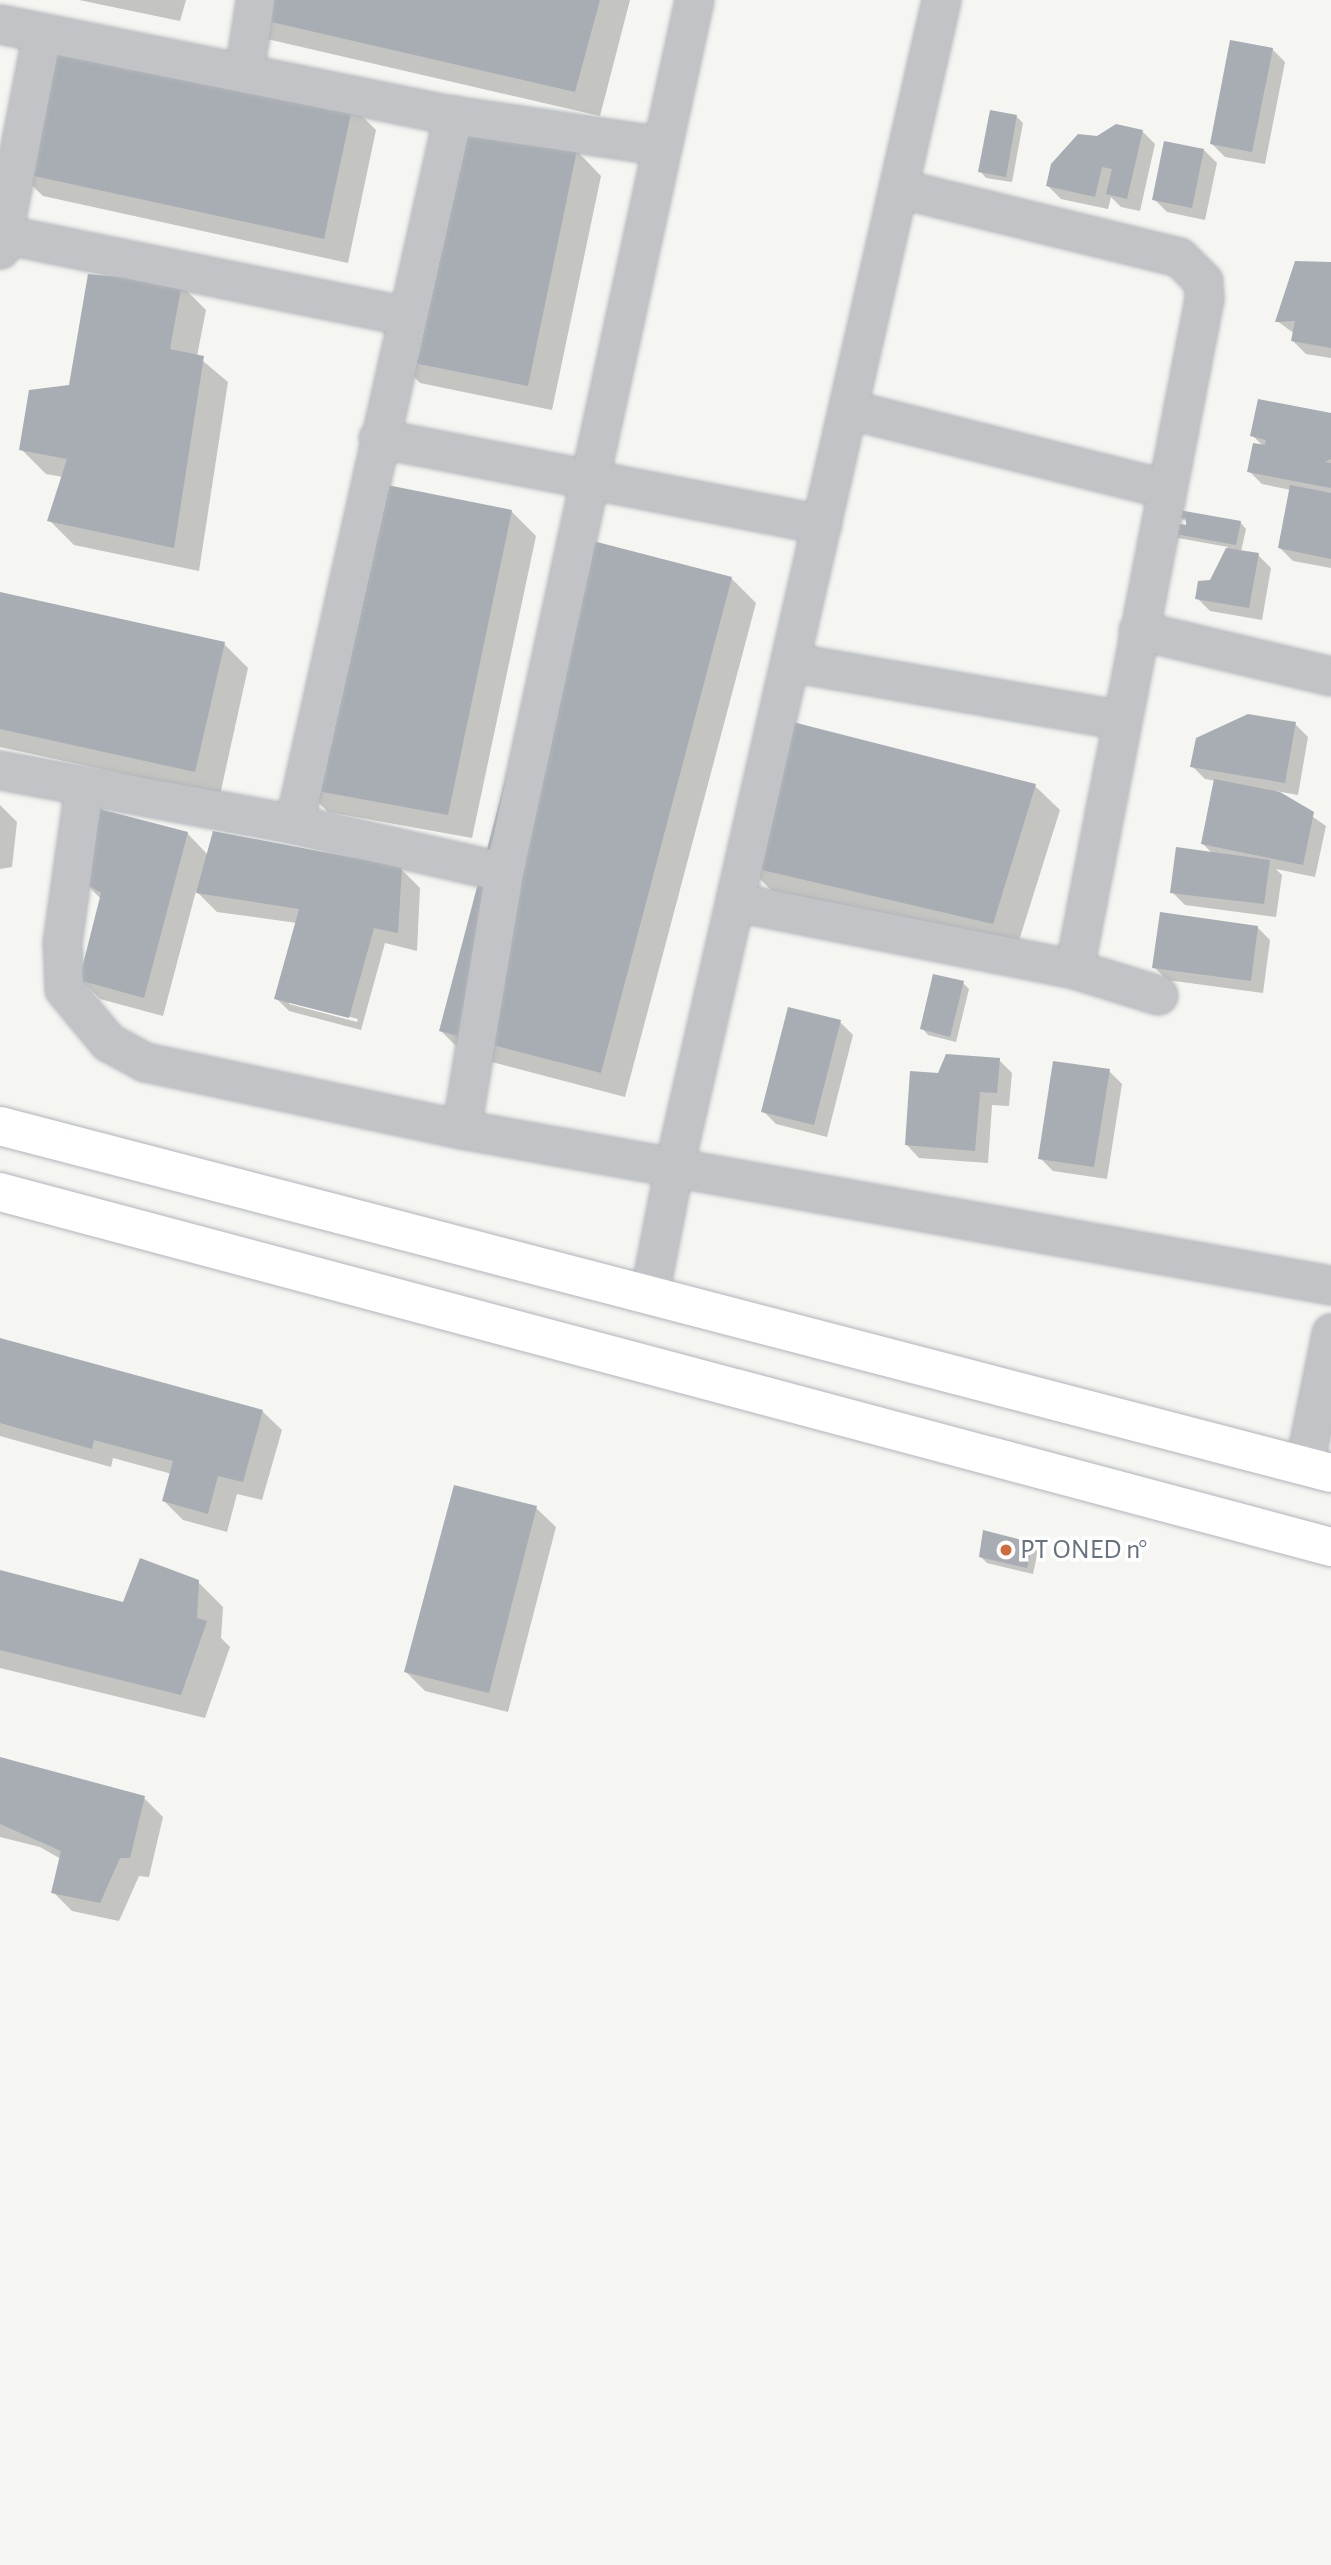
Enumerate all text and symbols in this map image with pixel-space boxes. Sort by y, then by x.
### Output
place label: PT ONED n° [1020,1533,1147,1567]
marker: PT ONED n° [998,1542,1014,1558]

